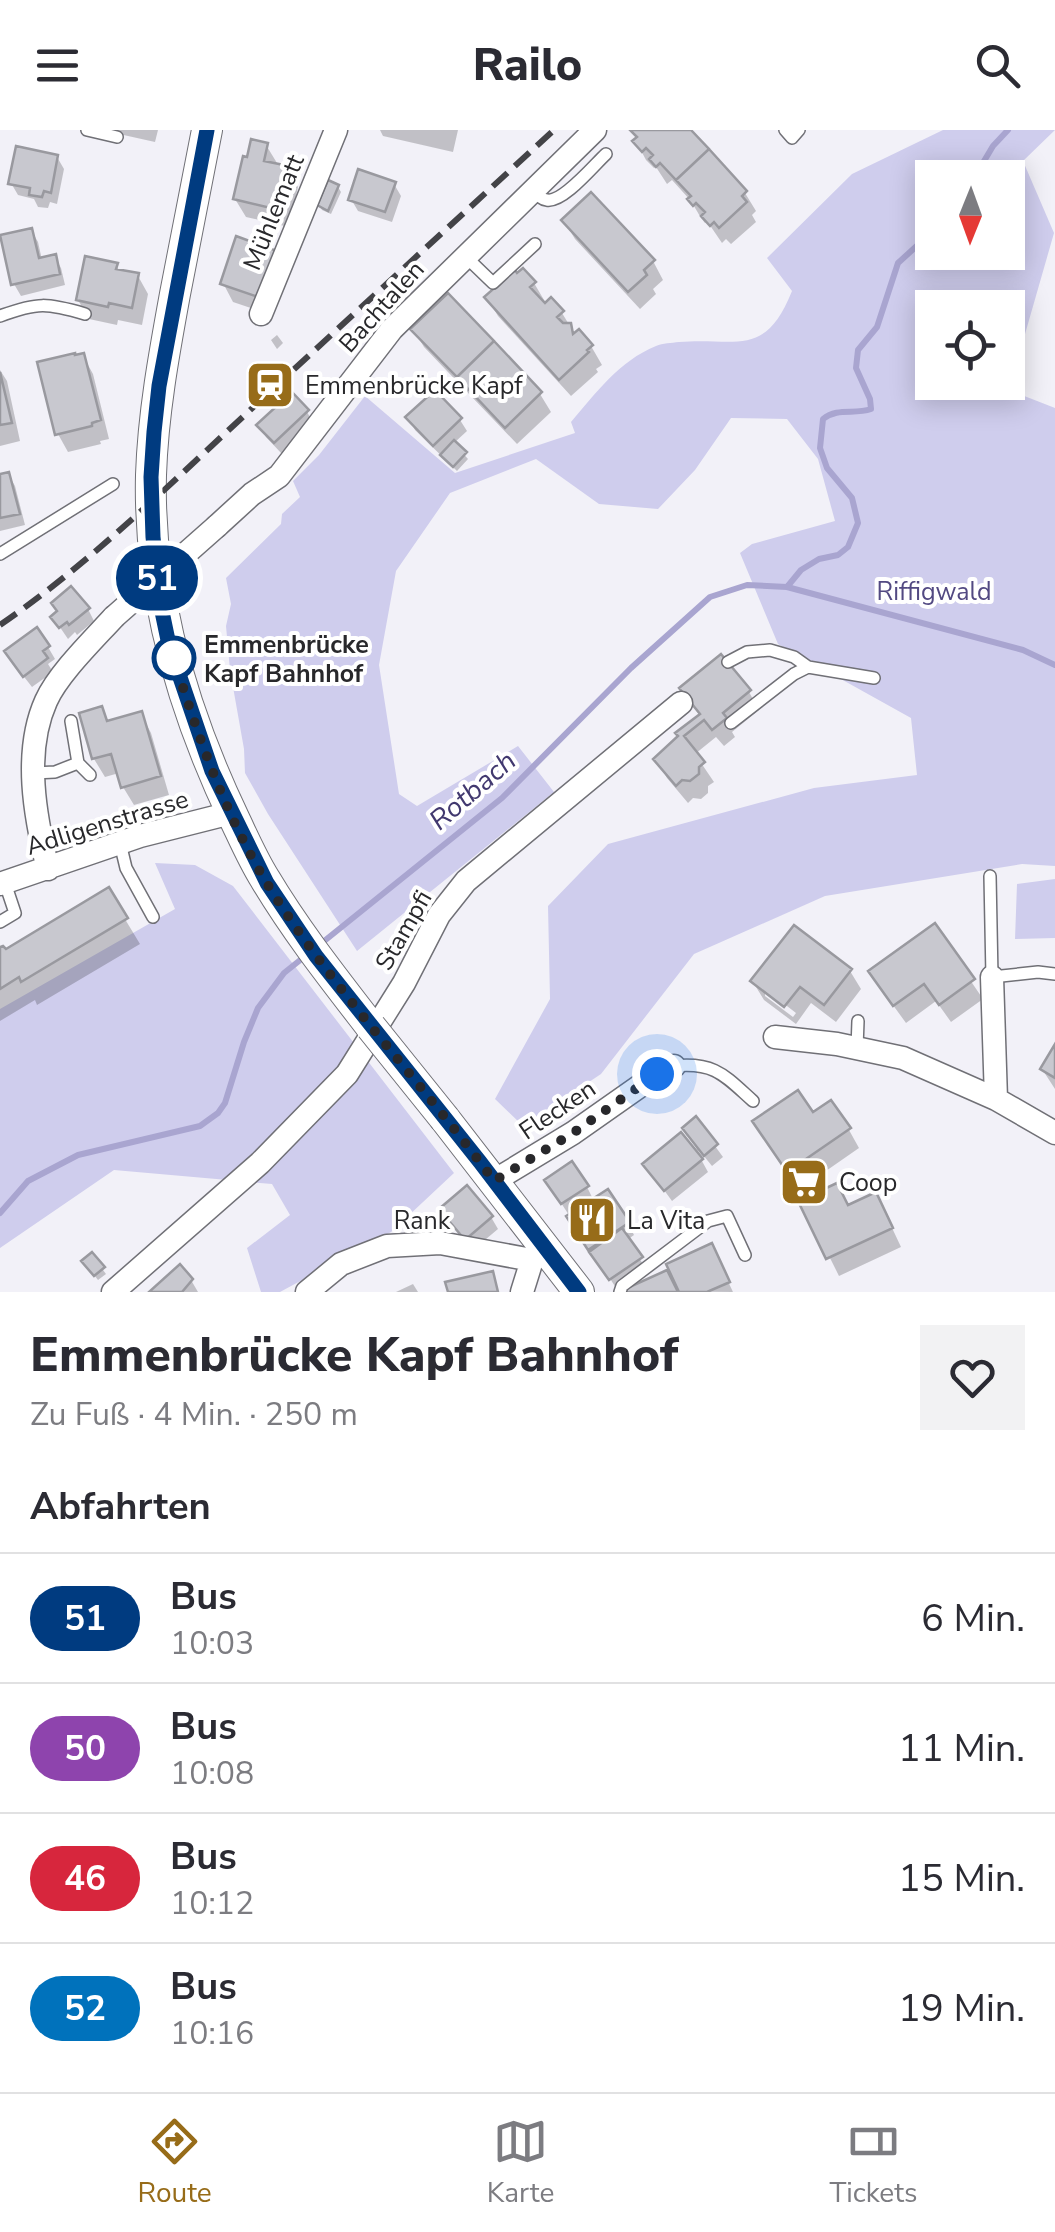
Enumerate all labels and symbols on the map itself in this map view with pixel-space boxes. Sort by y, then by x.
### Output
street label: Mühlematt [235,149,313,275]
north arrow [915,160,1025,270]
street label: Bachtalen [331,253,432,360]
station icon: Emmenbrücke Kapf [244,359,296,411]
place label: Emmenbrücke Kapf [305,369,523,403]
line badge: 51 [112,546,202,610]
park label: Riffigwald [877,575,991,609]
place label: Emmenbrücke Kapf Bahnhof [204,628,369,691]
marker: Emmenbrücke Kapf Bahnhof [153,637,195,679]
water label: Rotbach [421,742,524,839]
street label: Adligenstrasse [22,782,193,864]
street label: Stampfi [367,884,440,977]
your location [632,1049,682,1099]
street label: Flecken [513,1072,603,1148]
supermarket icon: Coop [778,1156,830,1208]
place label: Coop [839,1166,897,1200]
restaurant icon: La Vita [566,1194,618,1246]
street label: Rank [394,1204,451,1238]
place label: La Vita [627,1204,705,1238]

